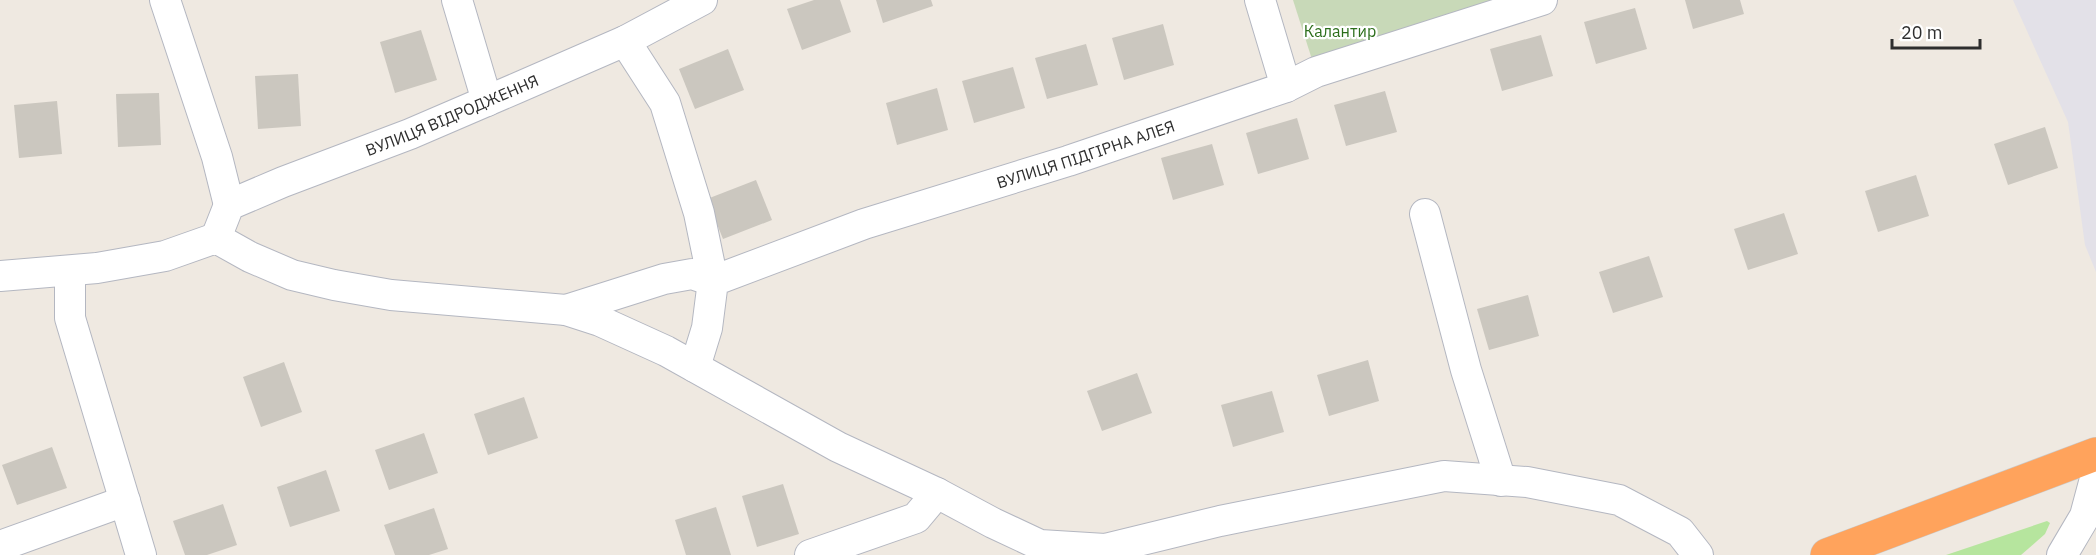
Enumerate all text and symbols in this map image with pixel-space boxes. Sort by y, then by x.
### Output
scale bar [1892,12,1980,50]
park label: Калантир [1304,21,1376,41]
text: 20 m [1901,21,1943,44]
street label: ВУЛИЦЯ ВІДРОДЖЕННЯ [363,70,542,160]
street label: ВУЛИЦЯ ПІДГІРНА АЛЕЯ [994,116,1177,192]

